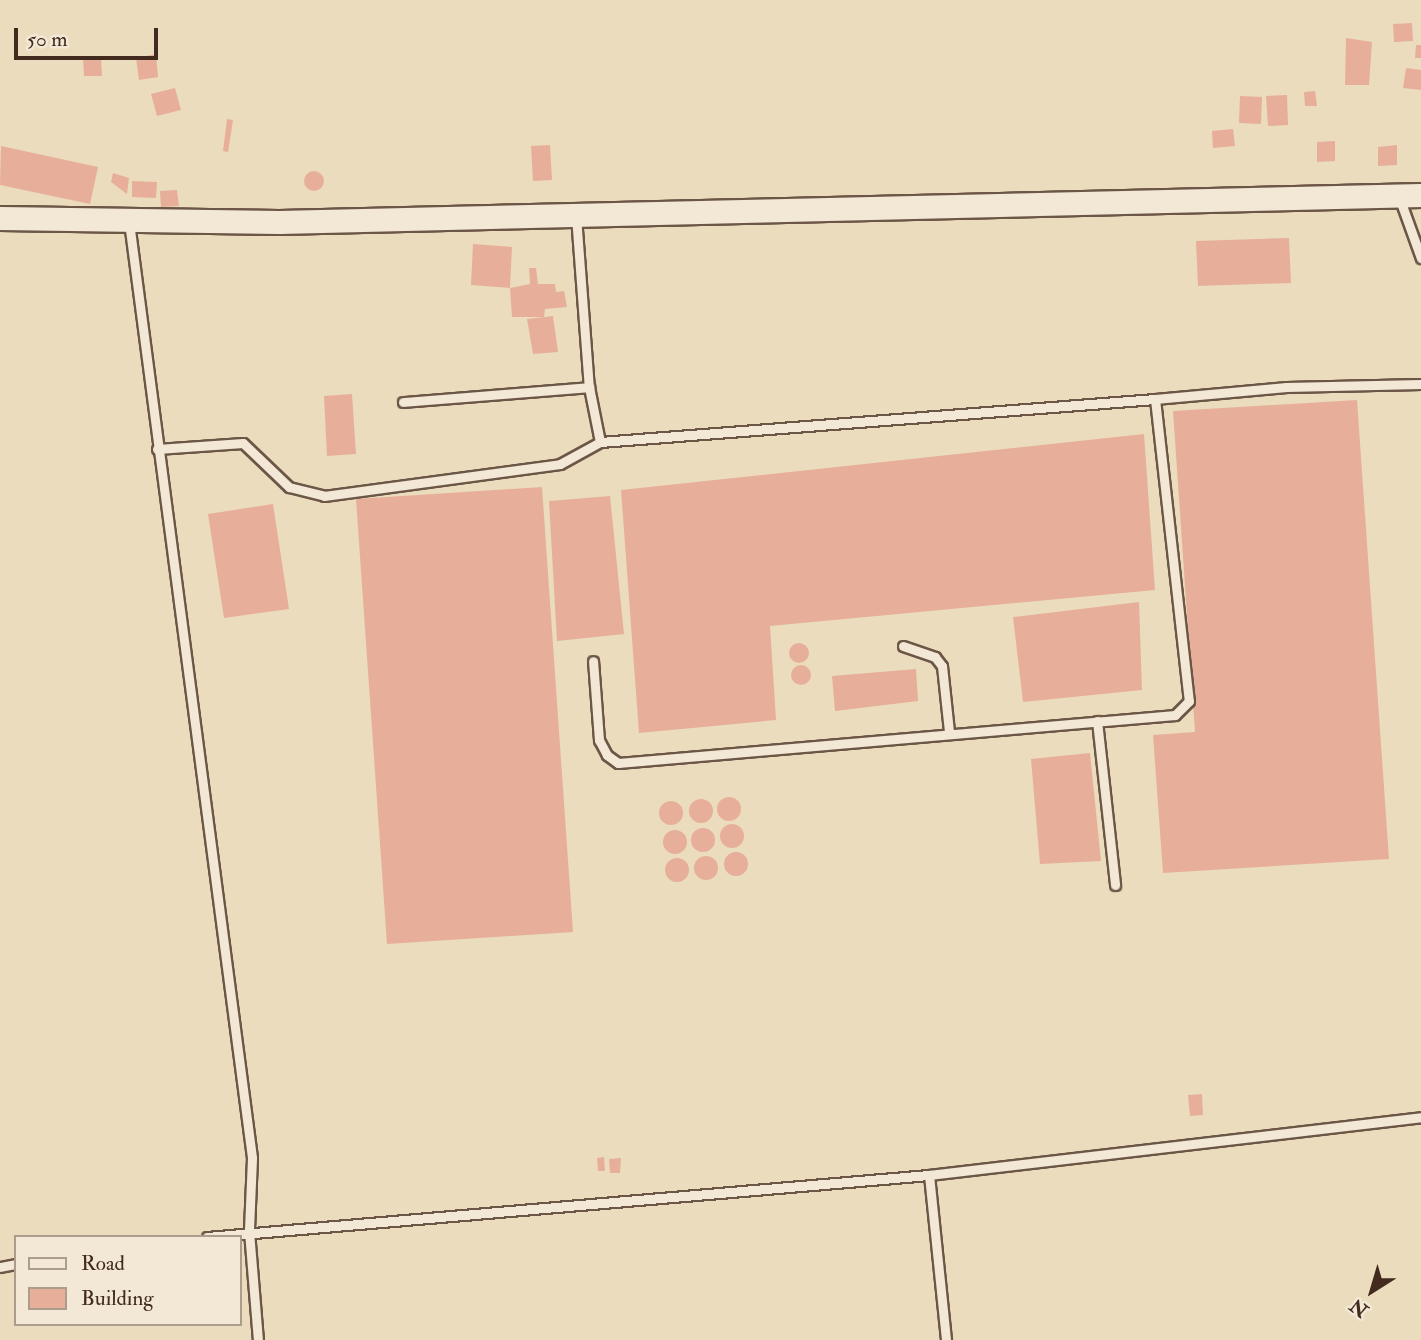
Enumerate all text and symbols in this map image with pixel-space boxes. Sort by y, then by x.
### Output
scale bar [18,14,161,58]
text: 50 m [27,26,68,53]
legend [14,1235,242,1326]
text: Road [81,1250,125,1277]
north arrow [1337,1256,1407,1326]
text: Building [81,1285,154,1312]
text: N [1345,1293,1373,1322]

